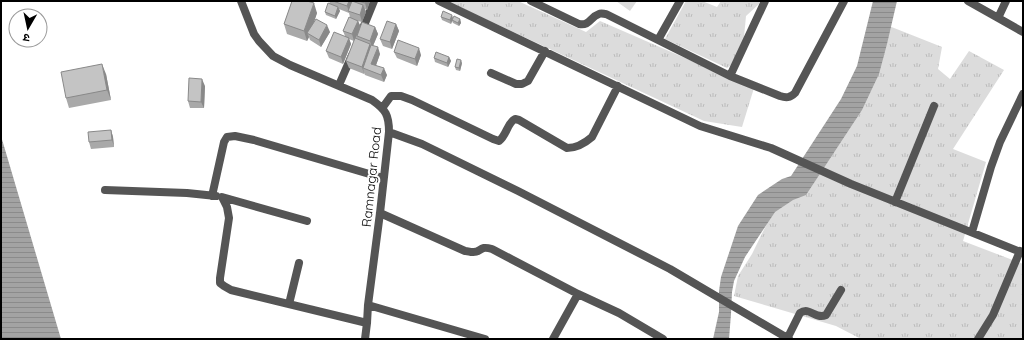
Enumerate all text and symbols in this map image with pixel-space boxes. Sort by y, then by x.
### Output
north arrow [8,8,48,48]
text: उ [22,30,31,45]
street label: Ramnagar Road [358,126,384,228]

